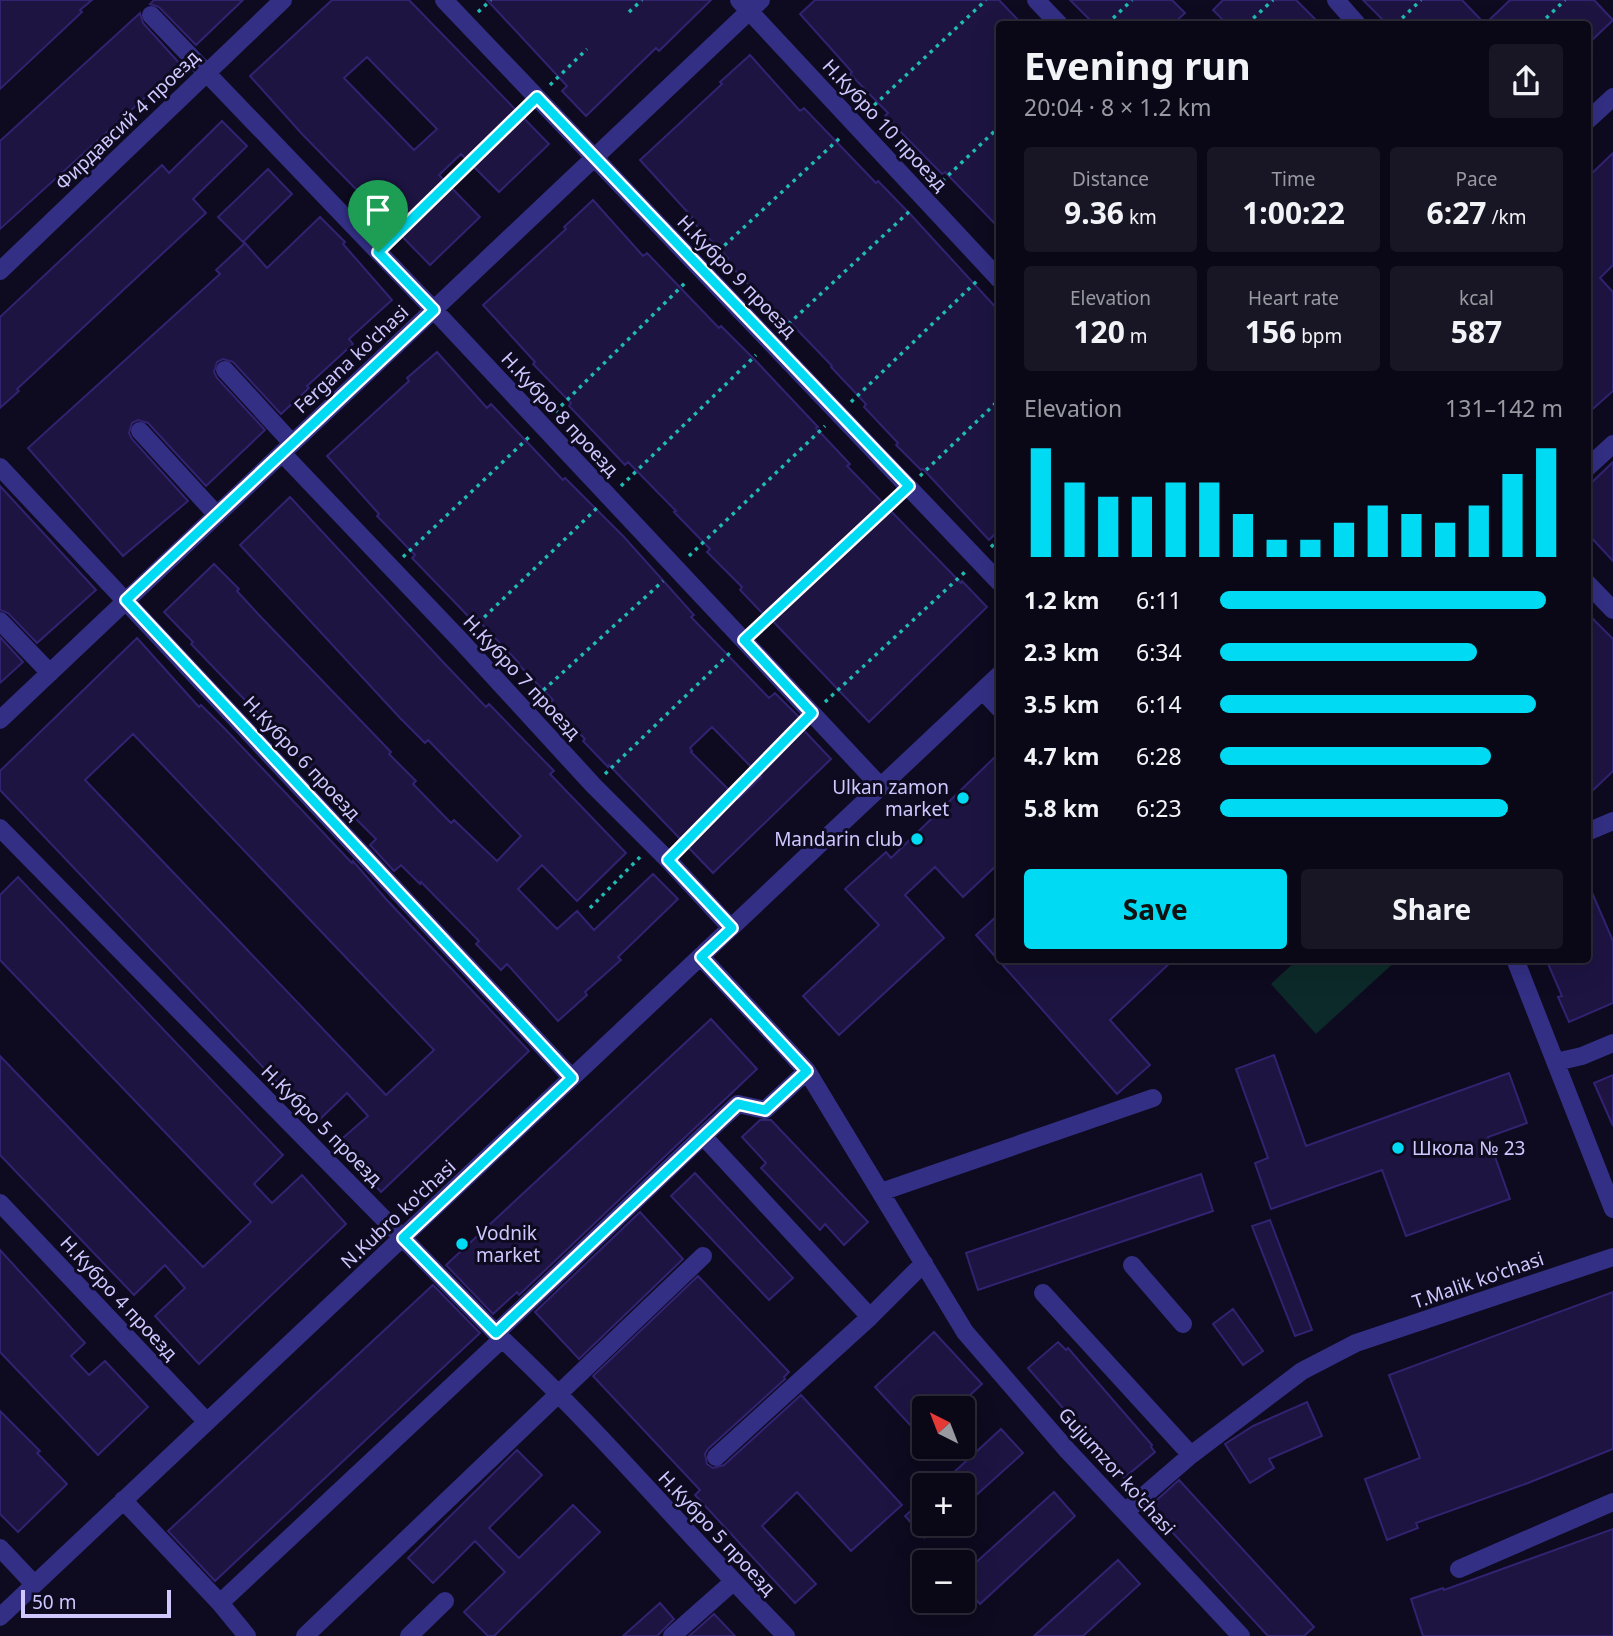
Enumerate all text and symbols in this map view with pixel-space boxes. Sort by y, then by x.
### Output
text: Evening run [1024,39,1251,91]
street label: Фирдавсий 4 проезд [49,44,205,196]
button: share [1489,44,1563,118]
street label: Н.Кубро 10 проезд [817,53,953,197]
text: 20:04 · 8 × 1.2 km [1024,91,1211,123]
text: Distance [1072,166,1149,192]
text: Time [1272,166,1315,192]
text: Pace [1456,166,1498,192]
pin [348,180,408,252]
icon: arrive [359,191,397,229]
text: 9.36 [1064,192,1124,233]
text: 1:00:22 [1242,192,1345,233]
text: 6:27 [1427,192,1487,233]
text: km [1124,204,1157,230]
text: /km [1487,204,1526,230]
street label: Н.Кубро 9 проезд [672,209,803,343]
text: Elevation [1070,285,1151,311]
text: Heart rate [1248,285,1339,311]
text: kcal [1459,285,1494,311]
street label: Fergana ko'chasi [288,299,414,419]
text: 120 [1073,311,1125,352]
text: 156 [1245,311,1296,352]
text: 587 [1451,311,1502,352]
text: m [1125,323,1148,349]
text: bpm [1296,323,1342,349]
street label: Н.Кубро 8 проезд [496,346,625,482]
text: Elevation [1024,392,1122,424]
text: 131–142 m [1445,392,1563,424]
text: 1.2 km [1024,584,1099,616]
text: 6:11 [1136,584,1182,616]
street label: Н.Кубро 7 проезд [458,609,587,745]
text: 2.3 km [1024,636,1099,668]
text: 6:34 [1136,636,1182,668]
text: 3.5 km [1024,688,1099,720]
text: 6:14 [1136,688,1182,720]
street label: Н.Кубро 6 проезд [238,690,367,826]
text: 4.7 km [1024,740,1099,772]
text: 6:28 [1136,740,1182,772]
place label: Ulkan zamon market [832,774,949,822]
marker: Ulkan zamon market [955,790,971,806]
text: 5.8 km [1024,792,1099,824]
text: 6:23 [1136,792,1182,824]
place label: Mandarin club [774,826,903,852]
marker: Mandarin club [909,831,925,847]
button: Save [1024,869,1287,949]
button: Share [1301,869,1563,949]
street label: Н.Кубро 5 проезд [256,1059,388,1191]
place label: Школа № 23 [1412,1135,1525,1161]
marker: Школа № 23 [1390,1140,1406,1156]
street label: N.Kubro ko'chasi [335,1154,461,1274]
place label: Vodnik market [476,1220,540,1268]
street label: Н.Кубро 4 проезд [55,1230,184,1366]
marker: Vodnik market [454,1236,470,1252]
street label: T.Malik ko'chasi [1409,1245,1547,1315]
north arrow [912,1396,975,1460]
map controls [912,1396,975,1613]
street label: Gujumzor ko'chasi [1053,1402,1181,1540]
street label: Н.Кубро 5 проезд [653,1465,782,1601]
button: + [912,1473,975,1536]
button: − [912,1550,975,1613]
scale bar [21,1587,172,1619]
text: 50 m [32,1589,76,1615]

